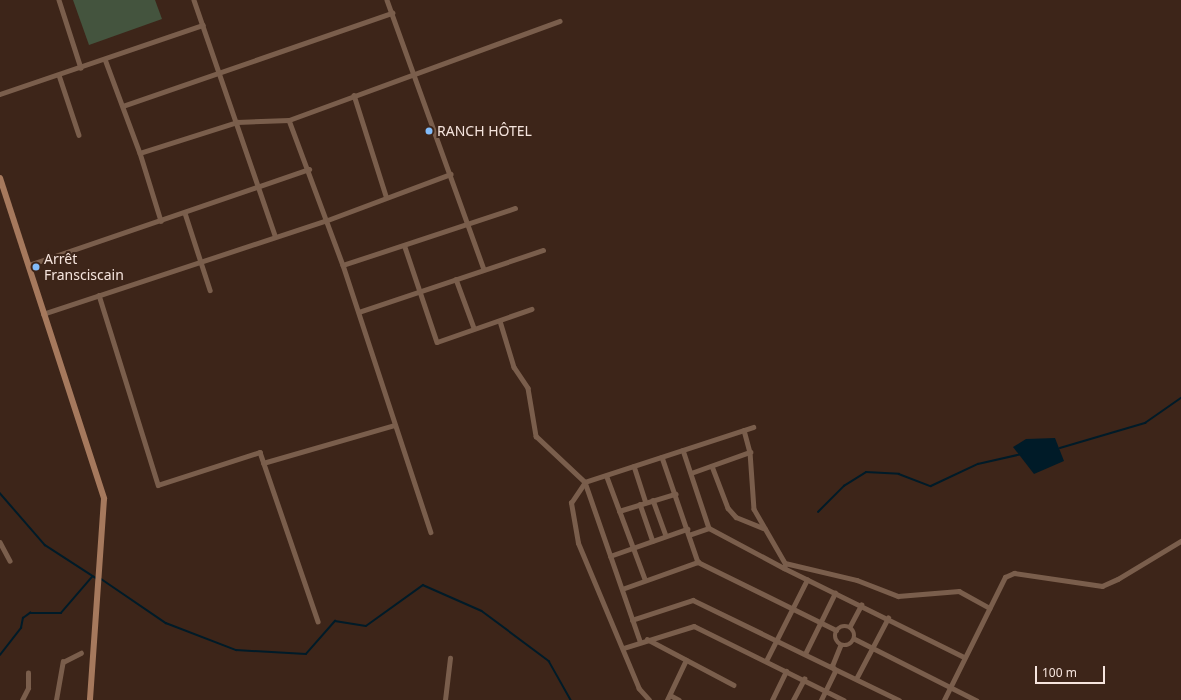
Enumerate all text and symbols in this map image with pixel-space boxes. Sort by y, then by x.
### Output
place label: RANCH HÔTEL [437,123,532,139]
marker: RANCH HÔTEL [424,126,434,136]
place label: Arrêt Fransciscain [44,251,124,284]
marker: Arrêt Fransciscain [31,262,41,272]
scale bar [1037,658,1107,684]
text: 100 m [1042,664,1077,681]

